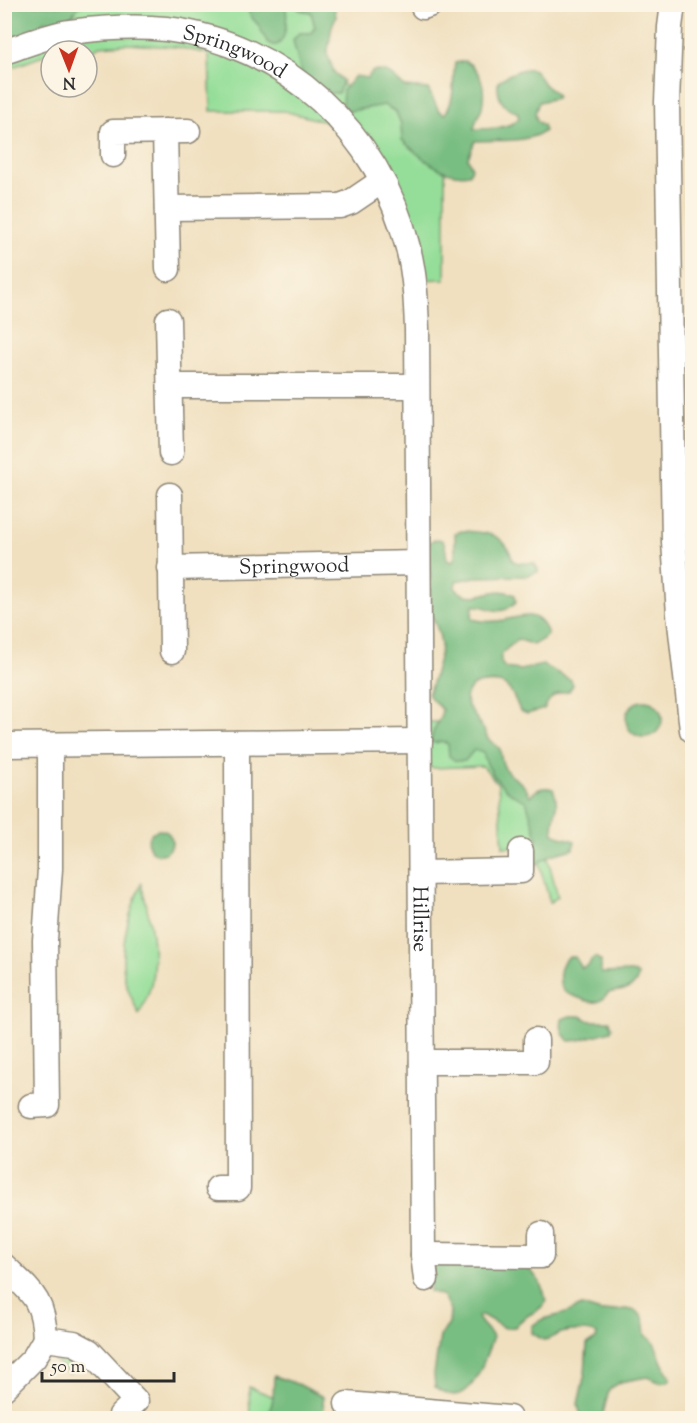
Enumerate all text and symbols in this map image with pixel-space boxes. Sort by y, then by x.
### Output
street label: Springwood [180,19,292,87]
north arrow [39,39,99,99]
text: N [62,70,76,93]
street label: Springwood [238,551,350,584]
street label: Hillrise [404,886,434,952]
scale bar [42,1345,174,1383]
text: 50 m [50,1355,86,1381]

